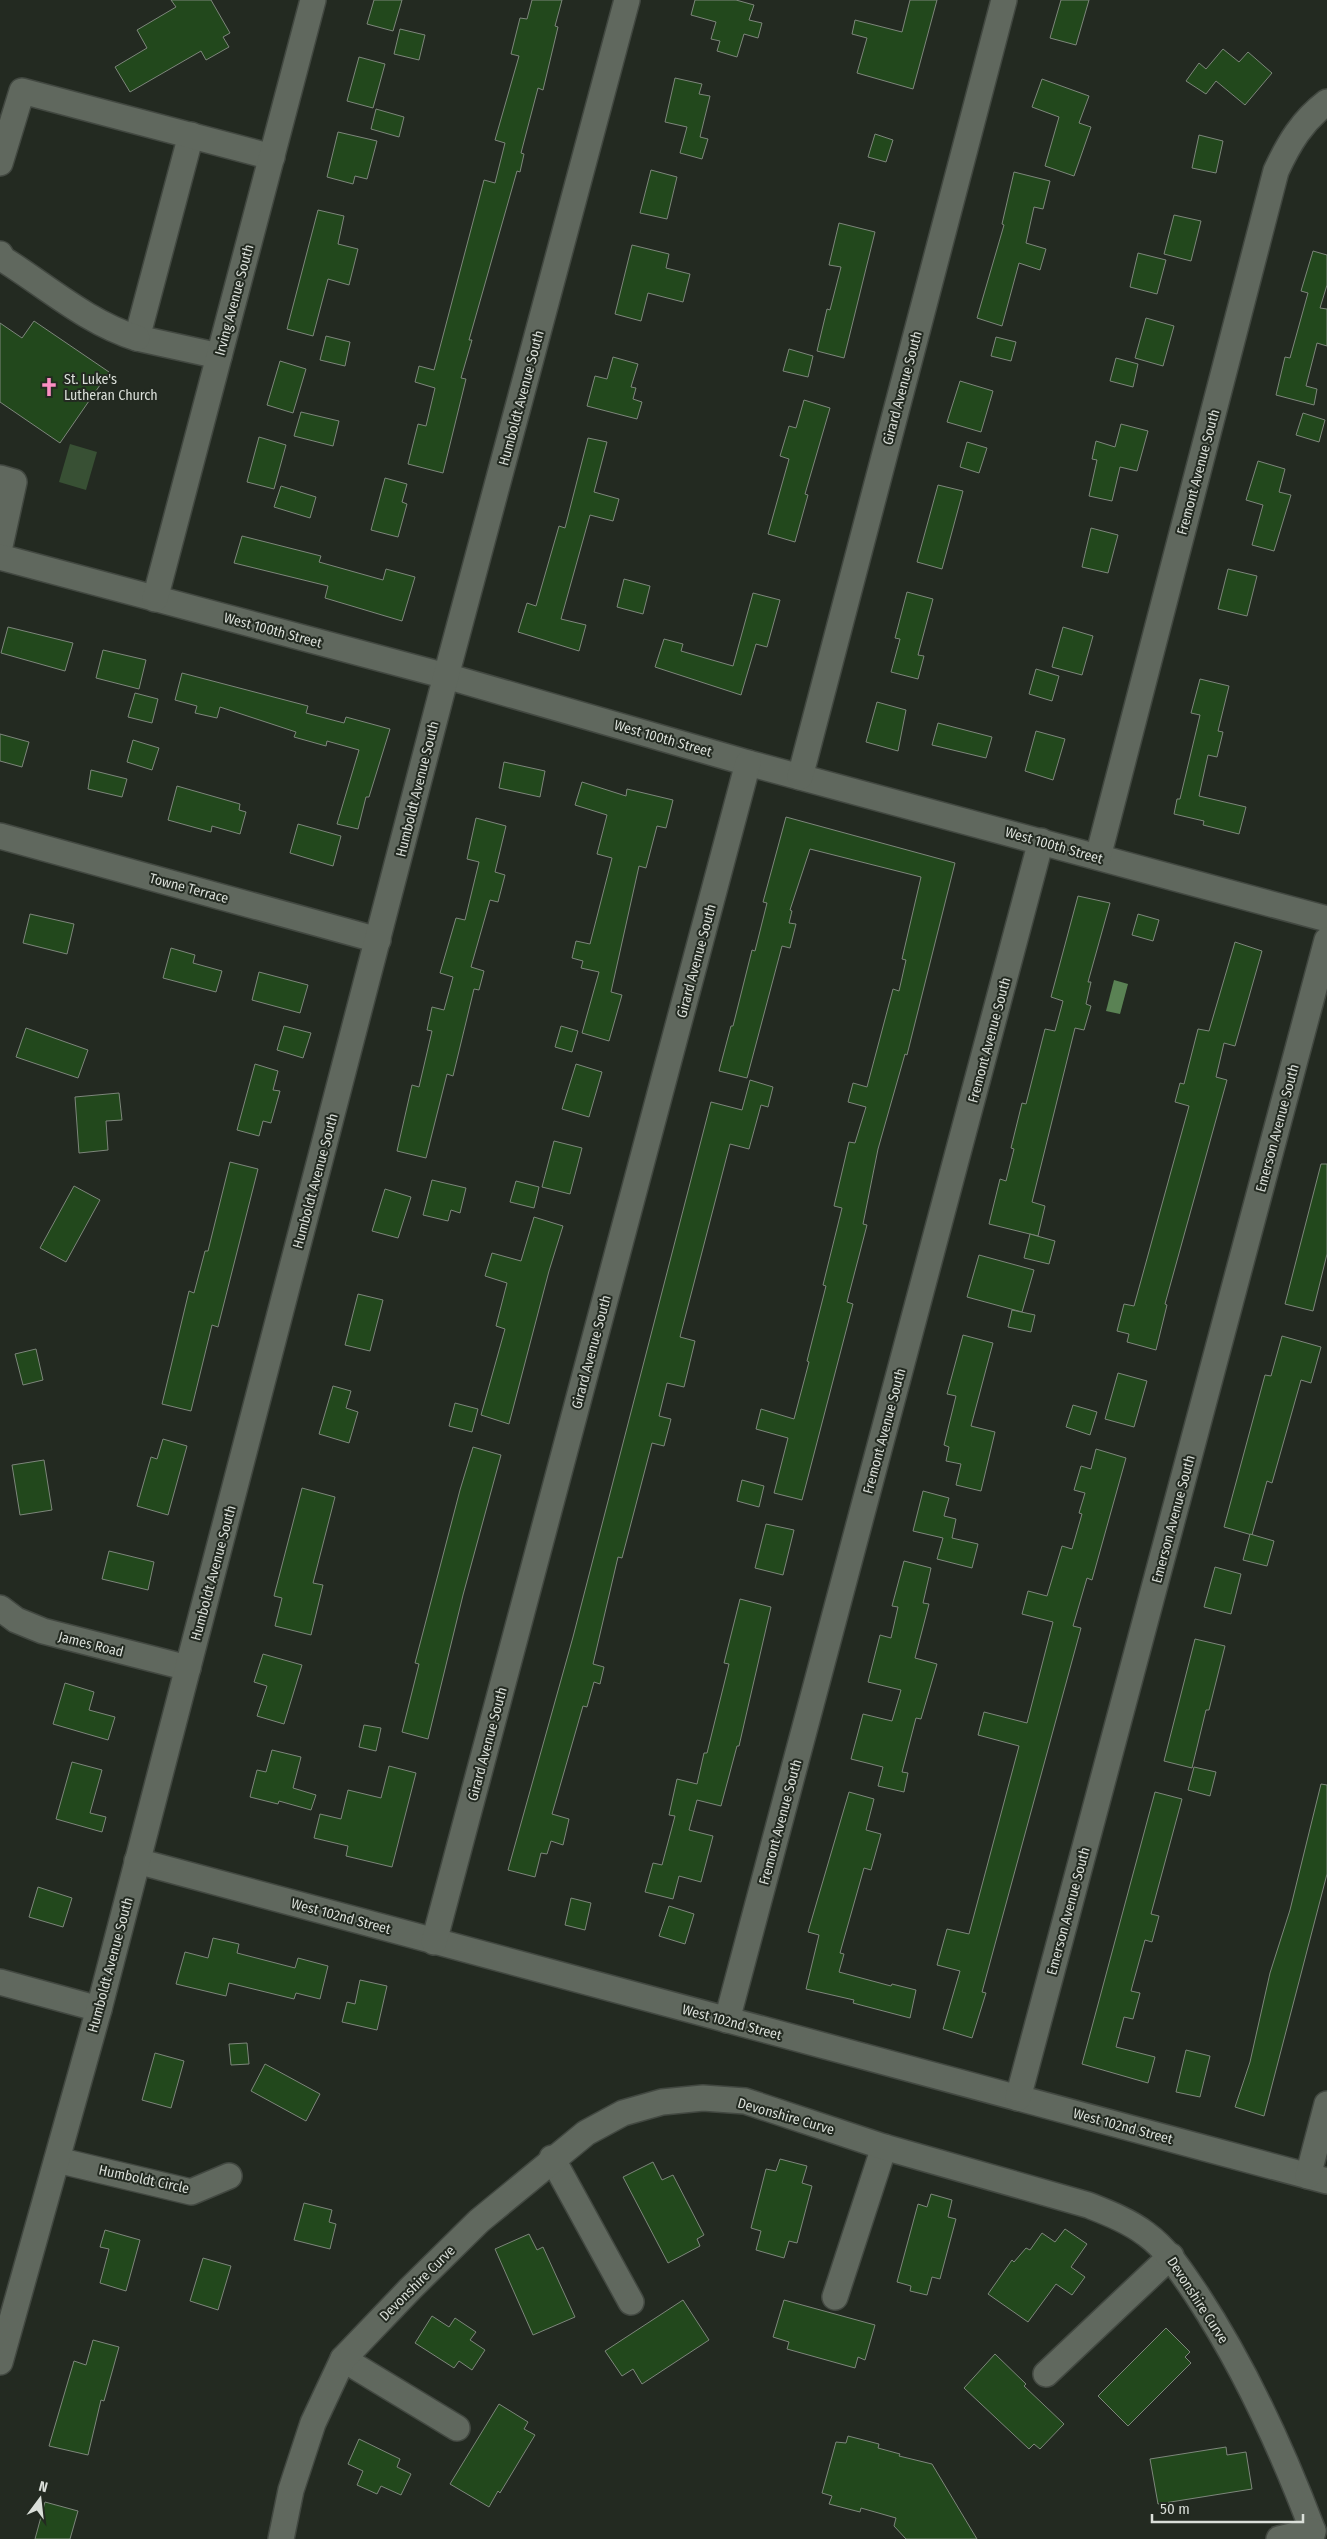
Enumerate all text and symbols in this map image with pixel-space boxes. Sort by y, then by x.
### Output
street label: Irving Avenue South [211,243,258,358]
street label: Humboldt Avenue South [495,329,548,468]
street label: Girard Avenue South [879,329,926,447]
place label: St. Luke's Lutheran Church [64,371,158,404]
church icon: St. Luke's Lutheran Church [38,376,60,398]
street label: Fremont Avenue South [1174,407,1223,537]
street label: West 100th Street [222,609,324,652]
street label: West 100th Street [612,716,714,761]
street label: Humboldt Avenue South [392,719,443,859]
street label: West 100th Street [1003,823,1105,868]
street label: Towne Terrace [147,870,230,907]
street label: Girard Avenue South [673,902,720,1020]
street label: Fremont Avenue South [965,975,1014,1105]
street label: Emerson Avenue South [1252,1062,1303,1194]
street label: Humboldt Avenue South [289,1112,342,1251]
street label: Girard Avenue South [568,1293,615,1411]
street label: Fremont Avenue South [860,1366,909,1496]
street label: Emerson Avenue South [1148,1453,1199,1585]
street label: Humboldt Avenue South [187,1504,240,1643]
street label: James Road [56,1628,125,1661]
street label: Girard Avenue South [464,1685,511,1803]
street label: Fremont Avenue South [756,1757,805,1887]
street label: Emerson Avenue South [1043,1845,1094,1977]
street label: West 102nd Street [289,1895,393,1938]
street label: Humboldt Avenue South [84,1896,137,2035]
street label: West 102nd Street [680,2001,784,2044]
street label: Devonshire Curve [736,2095,836,2138]
street label: West 102nd Street [1071,2105,1175,2148]
street label: Humboldt Circle [97,2162,191,2197]
street label: Devonshire Curve [376,2242,459,2325]
street label: Devonshire Curve [1163,2254,1232,2347]
north arrow [15,2474,65,2524]
text: N [37,2478,49,2496]
scale bar [1152,2492,1303,2524]
text: 50 m [1160,2500,1190,2518]

